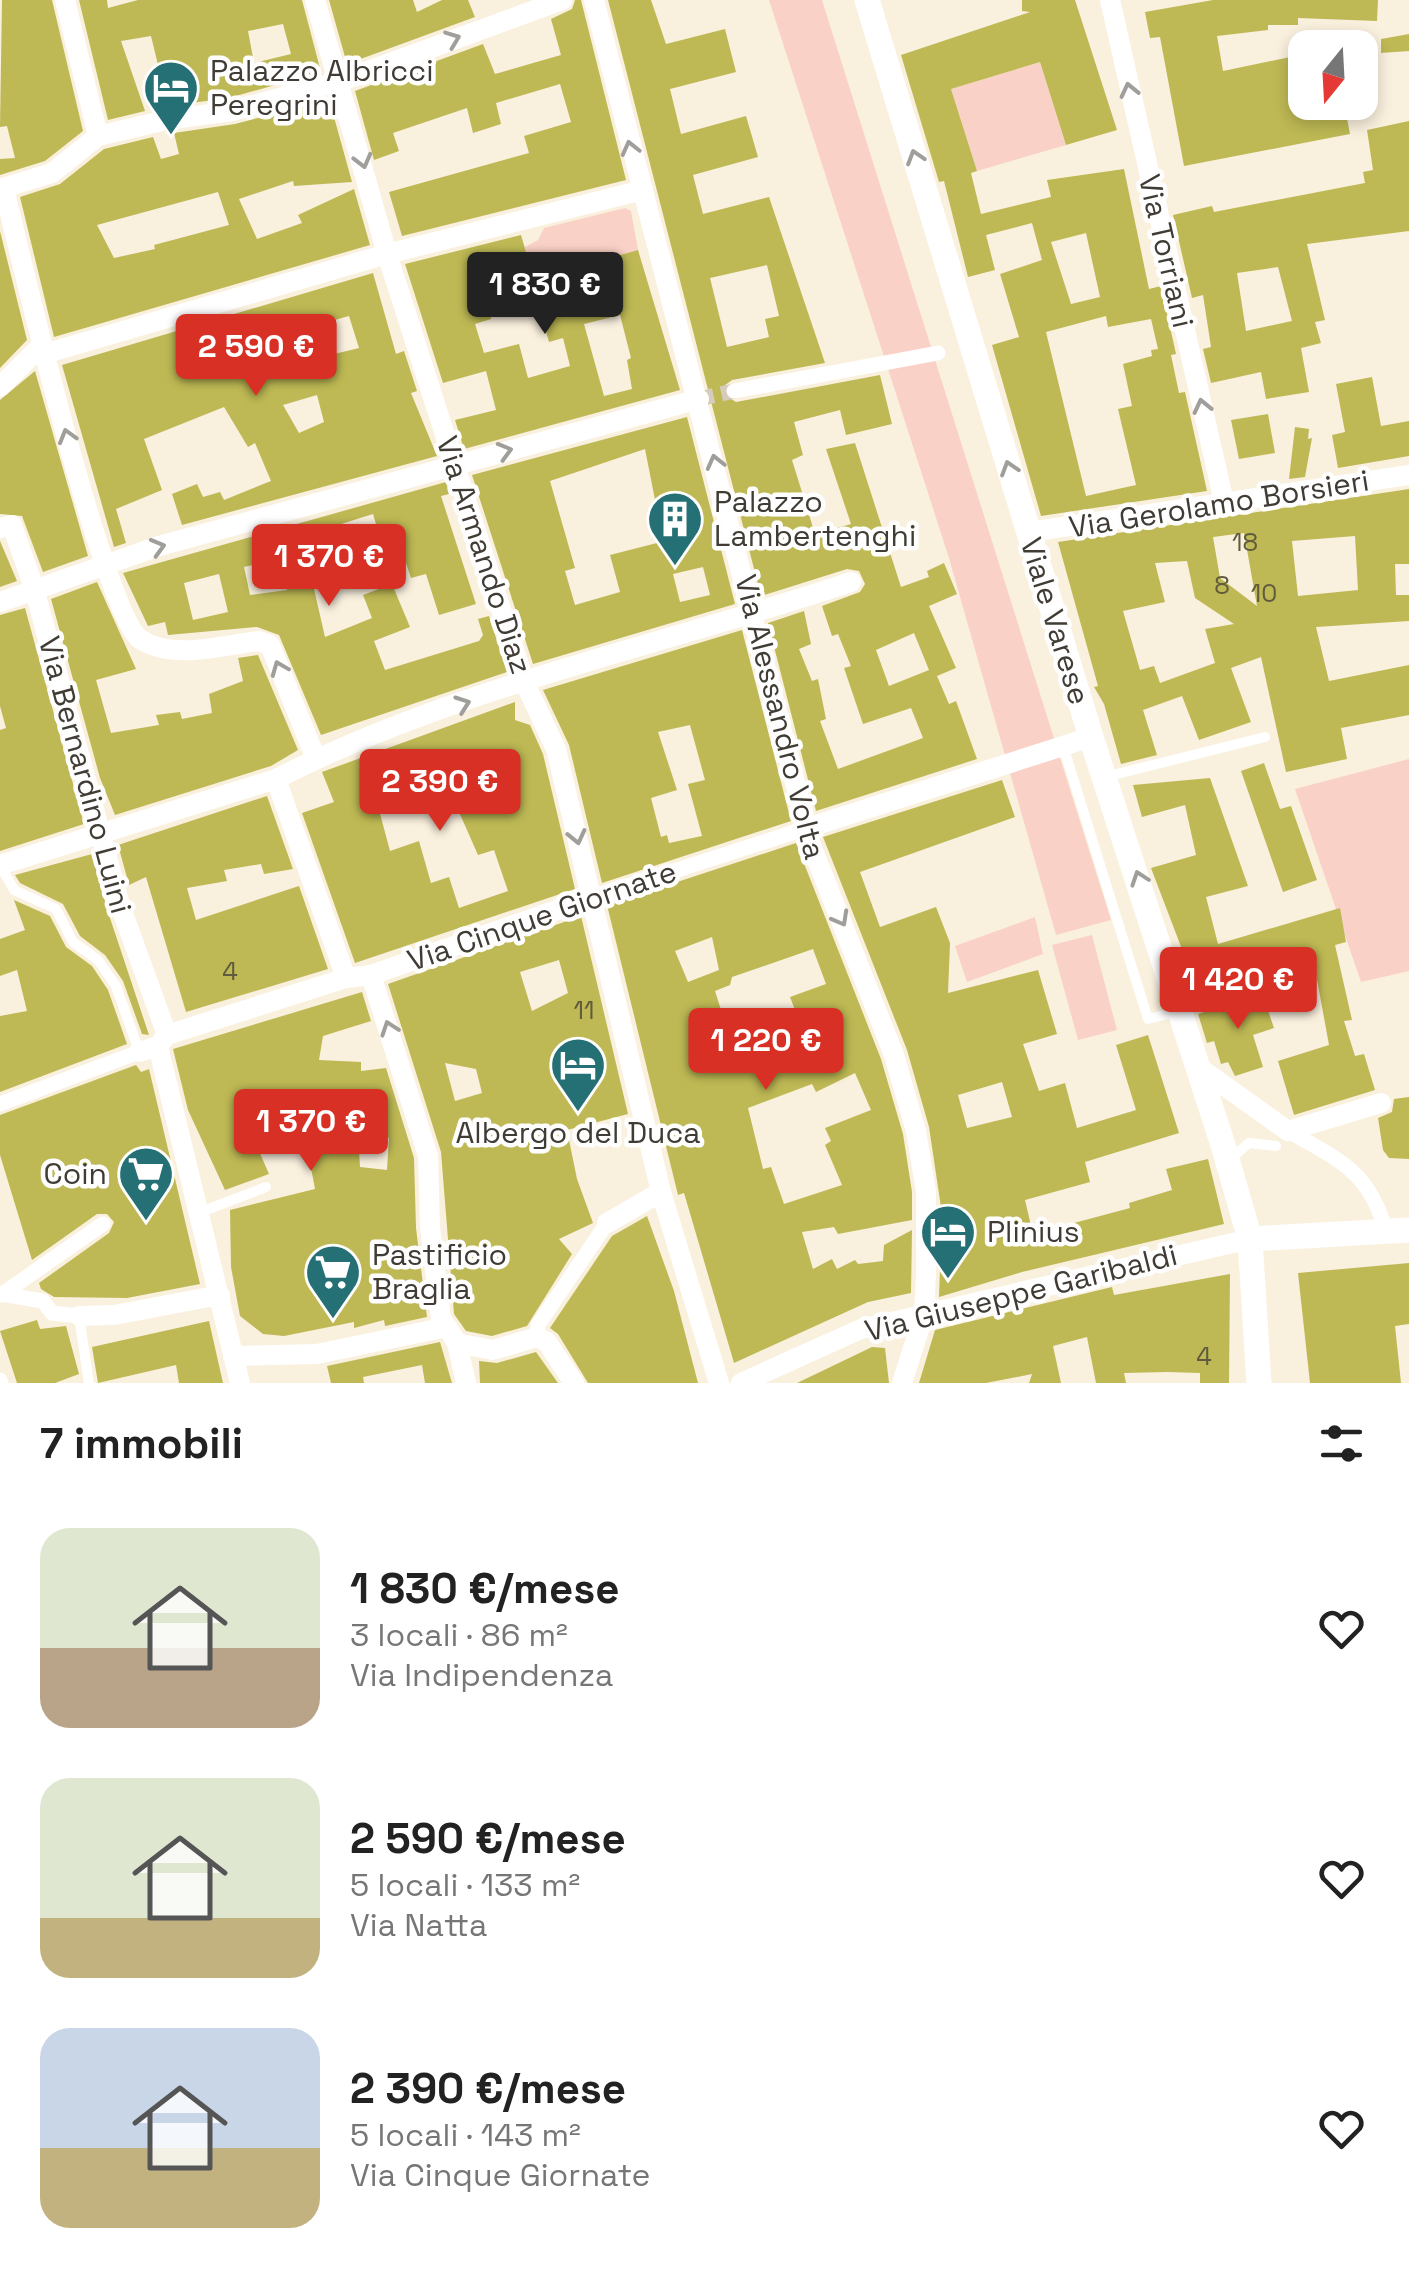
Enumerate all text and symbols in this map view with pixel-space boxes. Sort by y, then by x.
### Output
one-way arrow [443,30,460,50]
north arrow [1288,30,1378,120]
map controls [1288,30,1378,120]
place label: Palazzo Albricci Peregrini [210,51,434,124]
hotel icon: Palazzo Albricci Peregrini [141,58,201,137]
one-way arrow [1120,82,1141,99]
one-way arrow [621,140,642,157]
one-way arrow [906,150,927,167]
one-way arrow [351,152,372,169]
street label: Via Torriani [1130,170,1203,331]
pin: 1 830 € [453,252,637,337]
text: 1 830 € [489,264,601,304]
pin: 2 590 € [164,314,348,399]
text: 2 590 € [198,326,314,366]
one-way arrow [1193,398,1214,415]
one-way arrow [58,428,79,445]
street label: Via Armando Diaz [428,431,541,679]
one-way arrow [496,442,513,463]
one-way arrow [705,454,726,471]
one-way arrow [1000,461,1021,478]
street label: Via Gerolamo Borsieri [1066,461,1372,546]
place label: Palazzo Lambertenghi [714,482,916,555]
building icon: Palazzo Lambertenghi [645,489,705,568]
pin: 1 370 € [237,524,421,609]
house number: 18 [1232,526,1258,558]
street label: Viale Varese [1012,533,1099,709]
text: 1 370 € [274,536,384,576]
one-way arrow [149,538,166,559]
house number: 8 [1214,569,1230,601]
street label: Via Alessandro Volta [726,571,835,863]
house number: 10 [1251,577,1277,609]
street label: Via Bernardino Luini [30,632,141,918]
one-way arrow [271,661,291,678]
one-way arrow [454,695,471,716]
pin: 2 390 € [348,749,532,834]
text: 2 390 € [382,761,498,801]
one-way arrow [565,827,586,845]
street label: Via Cinque Giornate [402,851,681,980]
one-way arrow [1130,871,1150,888]
one-way arrow [828,908,848,926]
pin: 1 420 € [1146,947,1330,1032]
house number: 4 [222,955,238,987]
text: 1 420 € [1182,959,1294,999]
house number: 11 [574,994,594,1026]
pin: 1 220 € [674,1008,858,1093]
one-way arrow [381,1020,401,1037]
text: 1 220 € [710,1020,822,1060]
hotel icon: Albergo del Duca [548,1035,608,1114]
pin: 1 370 € [219,1089,403,1174]
text: 1 370 € [256,1101,366,1141]
place label: Albergo del Duca [455,1113,701,1152]
supermarket icon: Coin [116,1144,176,1223]
place label: Coin [43,1154,107,1193]
hotel icon: Plinius [918,1202,978,1281]
place label: Plinius [987,1212,1080,1251]
place label: Pastificio Braglia [372,1235,507,1308]
street label: Via Giuseppe Garibaldi [861,1235,1181,1350]
supermarket icon: Pastificio Braglia [303,1242,363,1321]
house number: 4 [1196,1340,1212,1372]
icon: filters [1314,1416,1369,1471]
text: 7 immobili [40,1417,243,1470]
text: 1 830 €/mese [350,1562,619,1615]
icon: home [120,1568,240,1688]
icon: heart [1314,1601,1369,1656]
text: 3 locali · 86 m² [350,1615,568,1655]
text: Via Indipendenza [350,1655,613,1695]
text: 2 590 €/mese [350,1812,626,1865]
icon: home [120,1818,240,1938]
icon: heart [1314,1851,1369,1906]
text: 5 locali · 133 m² [350,1865,580,1905]
text: Via Natta [350,1905,487,1945]
text: 2 390 €/mese [350,2062,626,2115]
icon: home [120,2068,240,2188]
icon: heart [1314,2101,1369,2156]
text: 5 locali · 143 m² [350,2115,581,2155]
text: Via Cinque Giornate [350,2155,651,2195]

